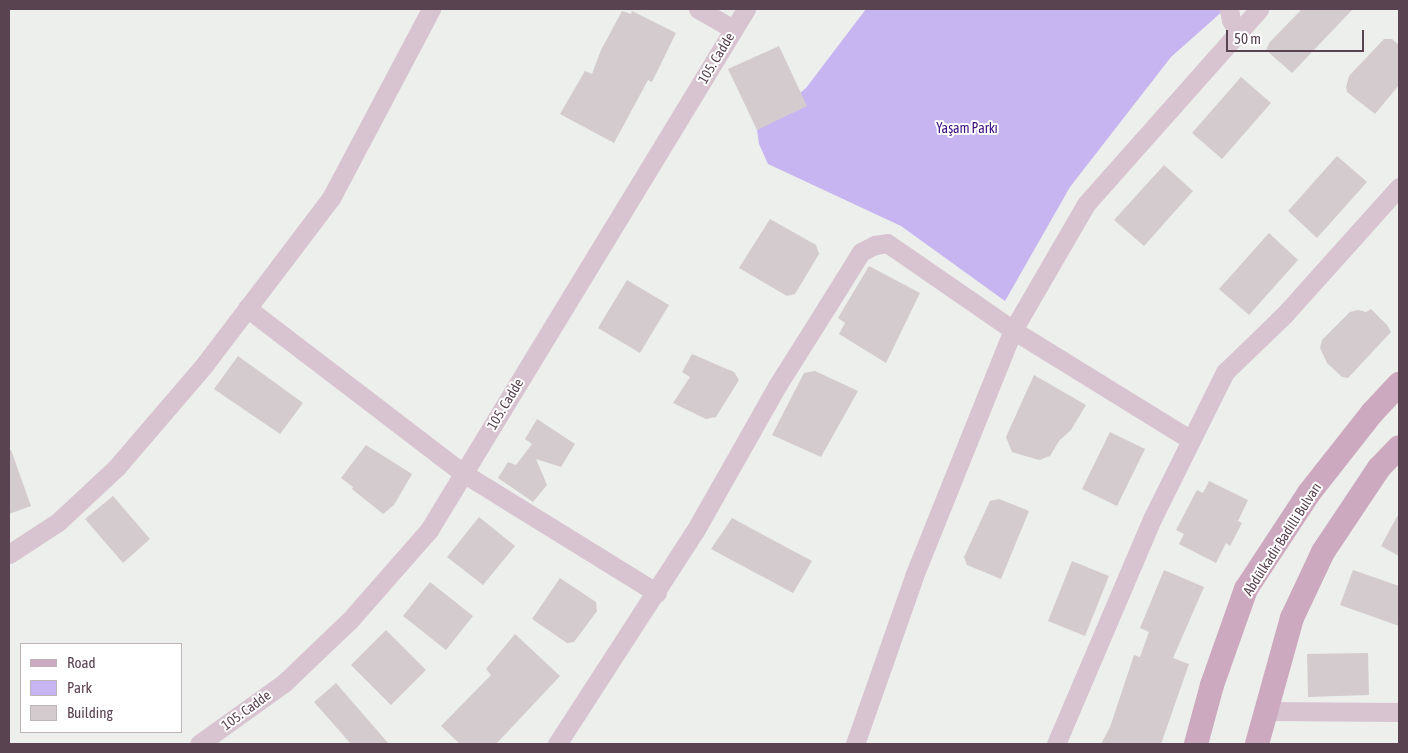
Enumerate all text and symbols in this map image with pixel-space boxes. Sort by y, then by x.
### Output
scale bar [1228,20,1366,52]
street label: 105. Cadde [694,29,738,87]
text: 50 m [1234,30,1261,47]
park label: Yaşam Parkı [936,120,998,136]
street label: 105. Cadde [483,375,527,433]
street label: Abdülkadir Badilli Bulvarı [1239,479,1325,599]
legend [20,643,182,733]
text: Road [67,654,96,671]
text: Park [67,679,92,696]
street label: 105. Cadde [218,687,274,733]
text: Building [67,704,113,721]

